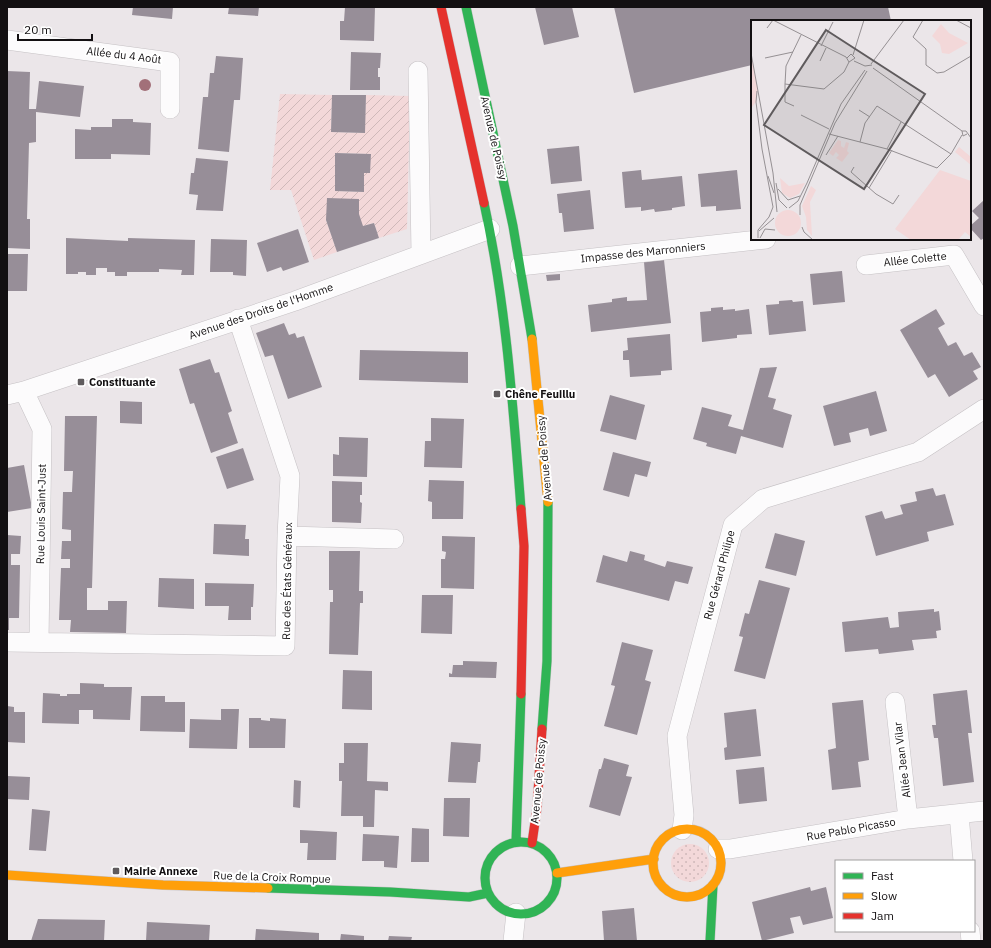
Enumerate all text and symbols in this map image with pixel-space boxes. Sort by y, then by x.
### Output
scale bar [18,16,92,42]
inset map [751,20,971,240]
text: 20 m [24,22,52,37]
street label: Allée du 4 Août [86,43,162,67]
street label: Avenue de Poissy [478,95,511,182]
street label: Impasse des Marronniers [580,238,706,266]
street label: Allée Colette [883,249,947,269]
street label: Avenue des Droits de l'Homme [187,280,335,342]
place label: Constituante [89,375,156,389]
marker: Constituante [76,377,86,387]
place label: Chêne Feuillu [505,387,575,401]
marker: Chêne Feuillu [492,389,502,399]
street label: Avenue de Poissy [533,414,555,501]
street label: Rue Louis Saint-Just [33,464,49,564]
street label: Rue des États Généraux [279,522,295,640]
street label: Rue Gérard Philipe [700,529,738,621]
street label: Allée Jean Vilar [890,721,914,799]
street label: Avenue de Poissy [527,737,549,824]
street label: Rue Pablo Picasso [805,814,897,844]
legend [835,860,975,932]
place label: Mairie Annexe [124,864,198,878]
marker: Mairie Annexe [111,866,121,876]
street label: Rue de la Croix Rompue [213,868,331,886]
text: Fast [871,868,894,883]
text: Slow [871,888,897,903]
text: Jam [871,908,894,923]

